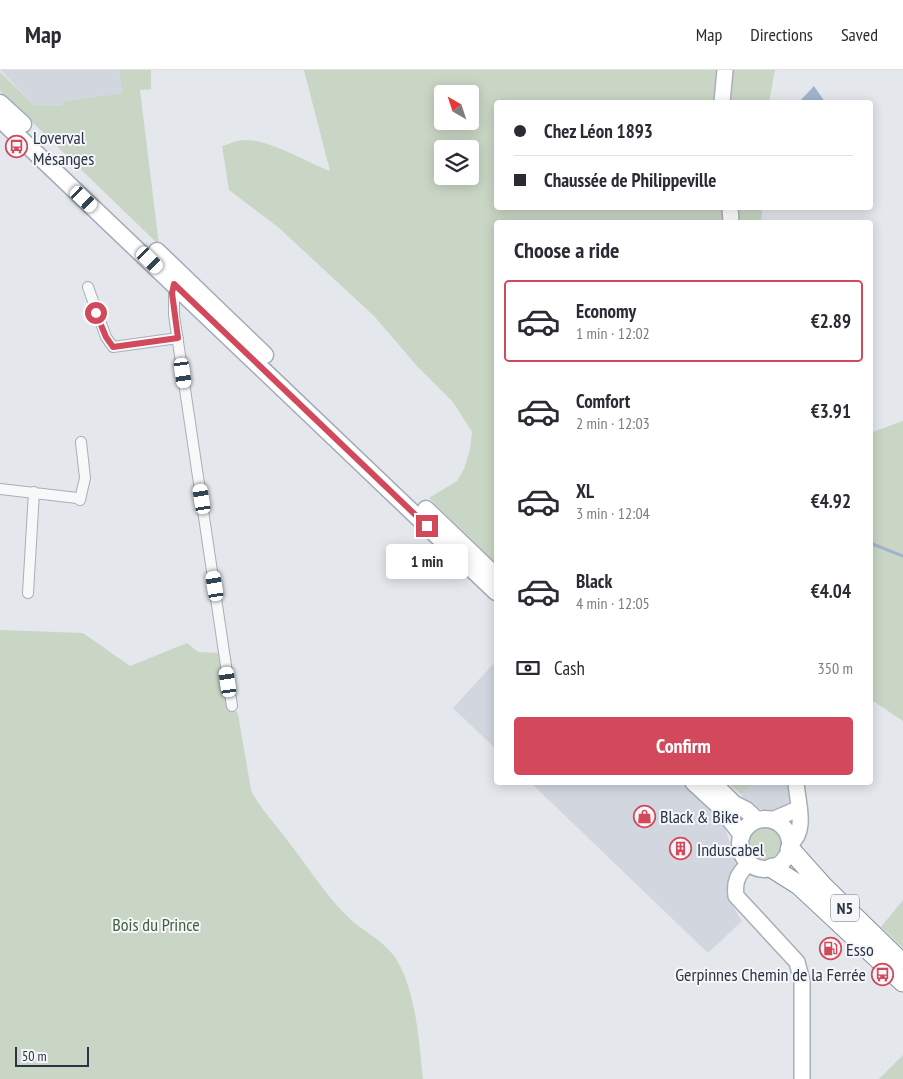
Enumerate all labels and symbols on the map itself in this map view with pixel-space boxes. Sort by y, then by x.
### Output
north arrow [434,85,479,130]
place label: Loverval Mésanges [33,126,94,170]
bus stop icon: Loverval Mésanges [5,135,29,159]
car [67,183,100,215]
car [134,244,165,276]
route start [85,302,107,324]
car [173,357,192,389]
car [192,483,211,515]
route end [416,515,438,537]
callout: 1 min [386,544,468,578]
car [205,570,224,602]
car [218,666,237,698]
shop icon: Black & Bike [632,804,656,828]
place label: Black & Bike [660,805,739,828]
building icon: Induscabel [669,837,693,861]
place label: Induscabel [697,838,765,861]
road number: N5 [831,894,859,921]
park label: Bois du Prince [112,913,200,936]
fuel station icon: Esso [818,937,842,961]
place label: Esso [846,938,874,961]
bus stop icon: Gerpinnes Chemin de la Ferrée [870,962,894,986]
place label: Gerpinnes Chemin de la Ferrée [675,963,866,986]
scale bar [15,1044,89,1067]

